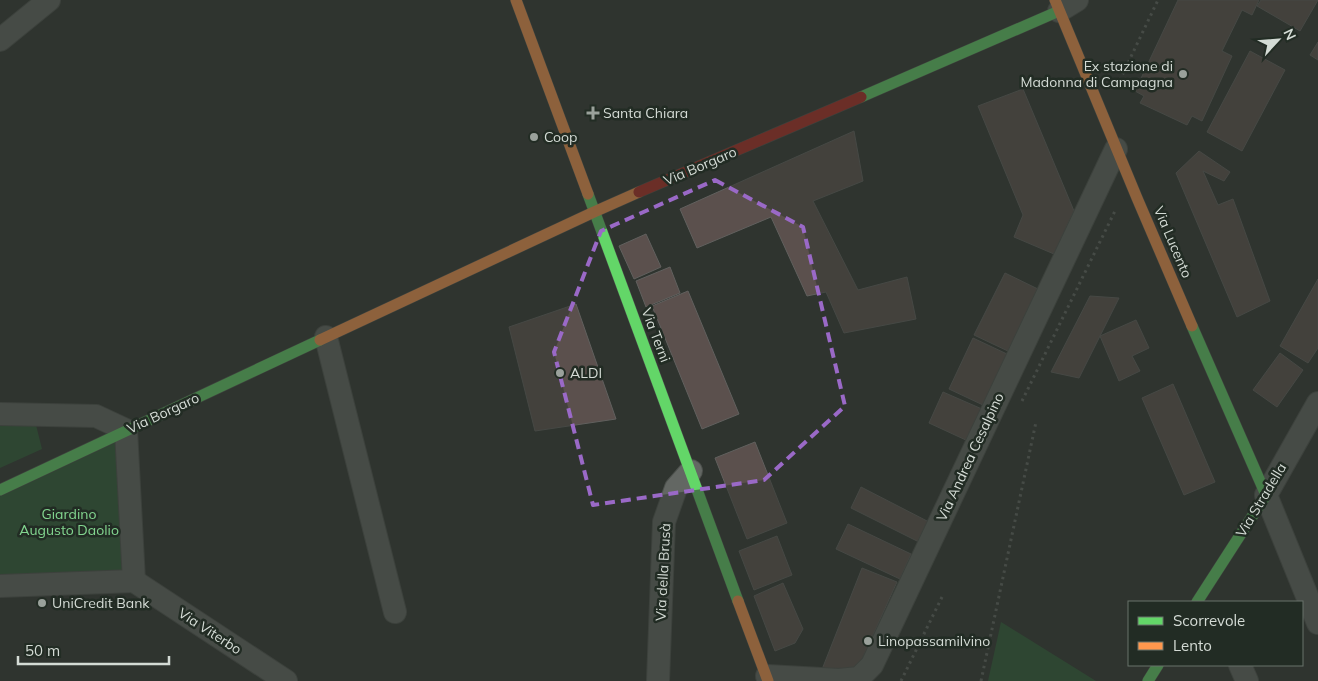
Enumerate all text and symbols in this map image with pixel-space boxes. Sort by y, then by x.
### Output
north arrow [1253,15,1303,65]
text: N [1279,26,1300,43]
place label: Ex stazione di Madonna di Campagna [1020,57,1173,91]
marker: Ex stazione di Madonna di Campagna [1177,68,1189,80]
place label: Santa Chiara [603,104,688,122]
marker: Santa Chiara [587,107,599,119]
place label: Coop [544,128,577,146]
marker: Coop [528,131,540,143]
street label: Via Borgaro [661,143,739,189]
street label: Via Lucento [1150,203,1196,281]
street label: Via Terni [637,305,675,365]
place label: ALDI [570,364,602,382]
marker: ALDI [554,367,566,379]
street label: Via Borgaro [124,388,202,438]
street label: Via Andrea Cesalpino [932,390,1008,524]
street label: Via Stradella [1232,460,1290,540]
park label: Giardino Augusto Daolio [19,505,119,539]
street label: Via della Brusà [651,523,675,621]
place label: UniCredit Bank [52,594,150,612]
marker: UniCredit Bank [36,597,48,609]
legend [1128,601,1303,666]
street label: Via Viterbo [175,604,245,658]
text: Scorrevole [1173,611,1245,630]
place label: Linopassamilvino [878,632,990,650]
scale bar [18,634,169,666]
marker: Linopassamilvino [862,635,874,647]
text: Lento [1173,636,1212,655]
text: 50 m [25,641,60,660]

